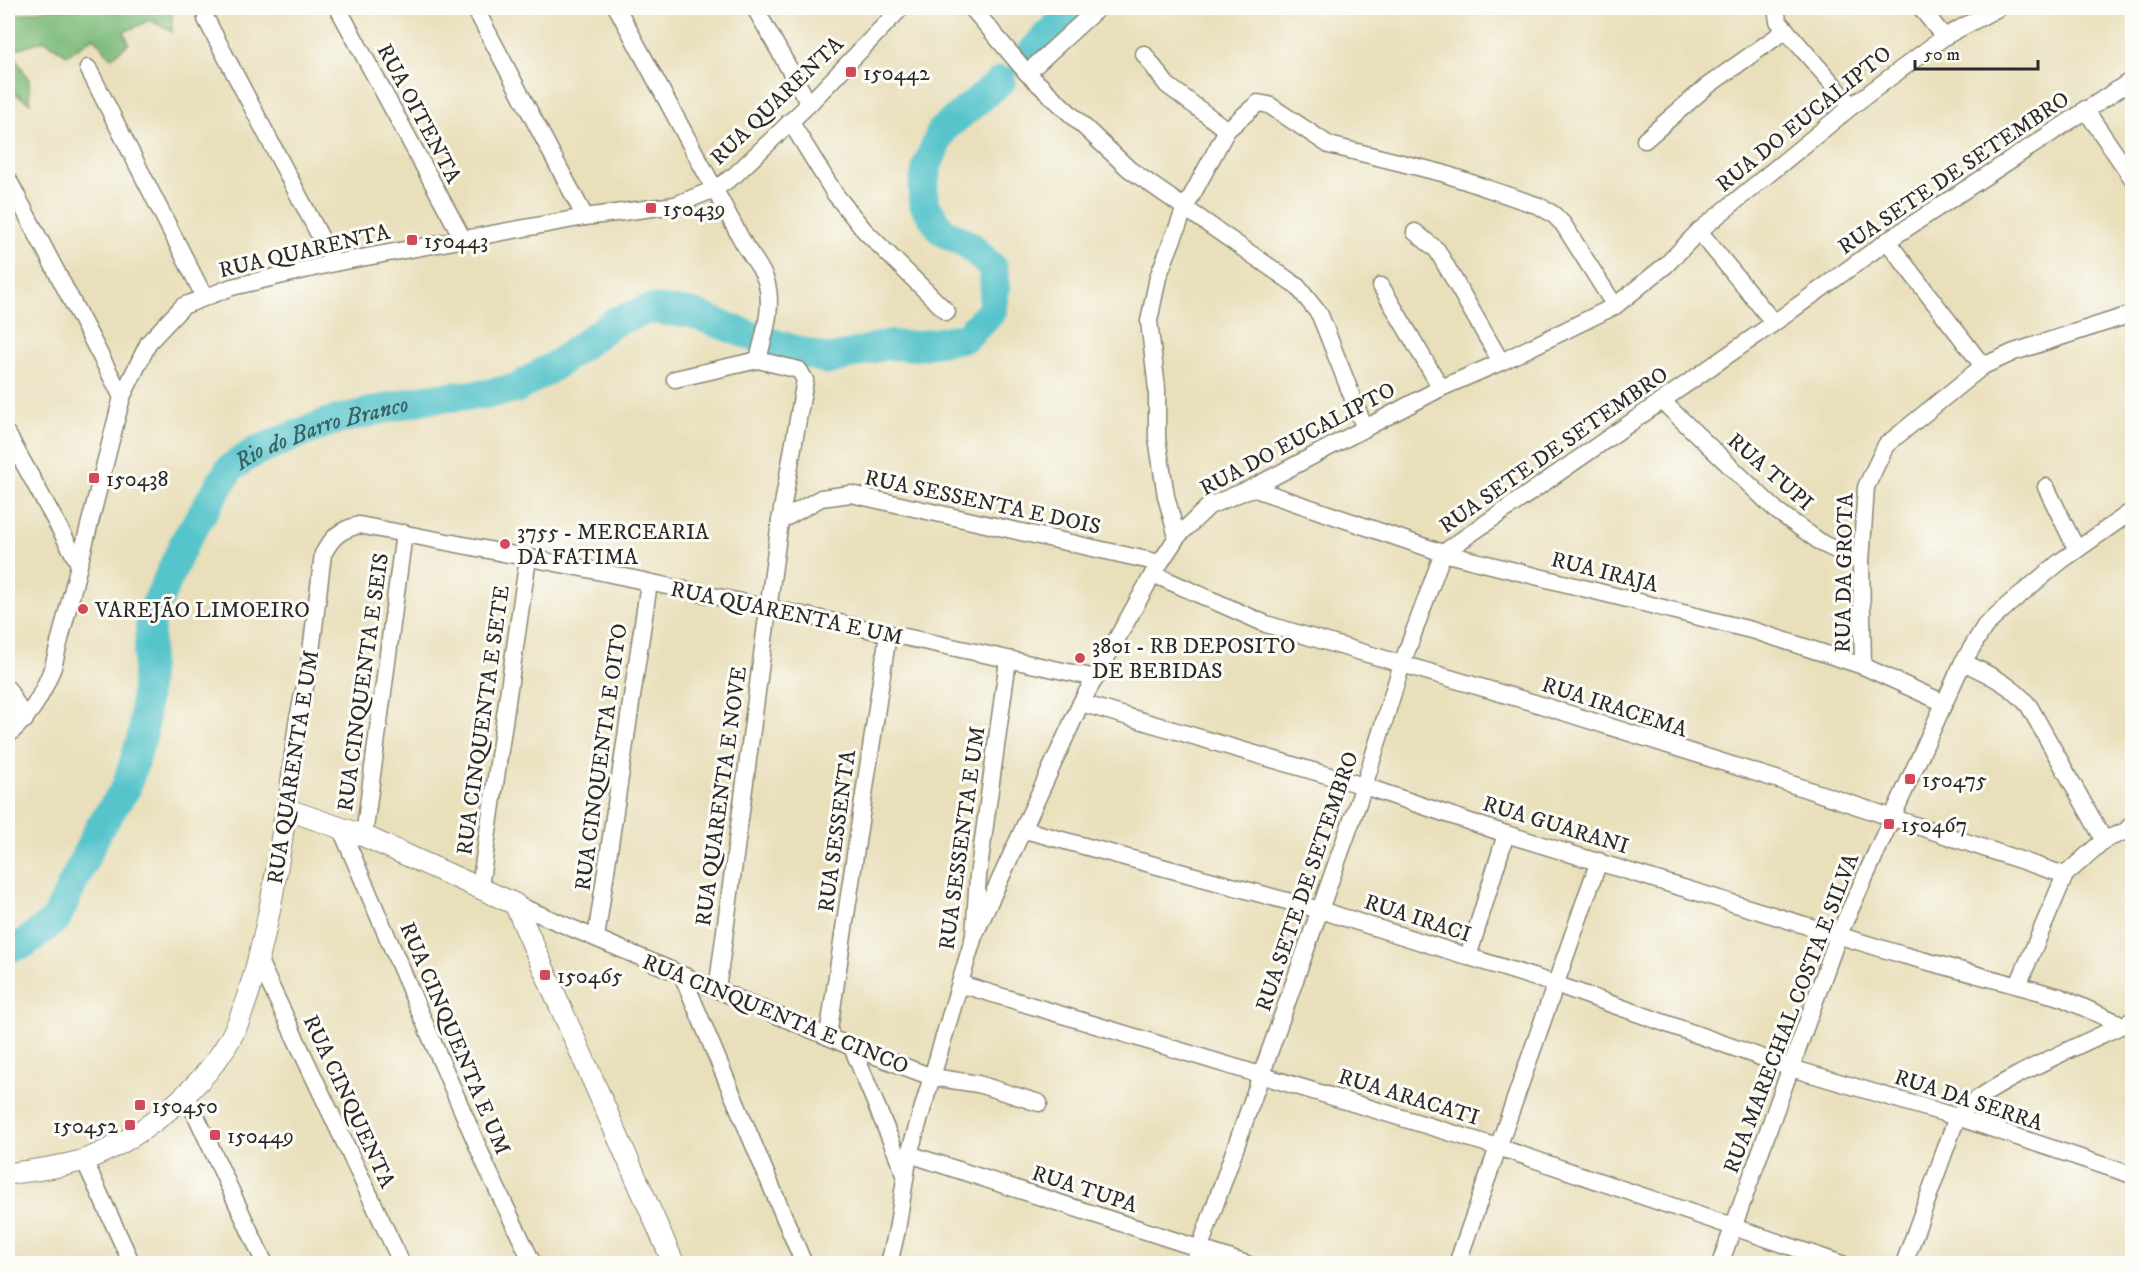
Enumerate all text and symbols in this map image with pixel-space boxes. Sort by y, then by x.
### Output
street label: RUA QUARENTA [705,30,850,171]
scale bar [1915,33,2038,71]
street label: RUA OITENTA [371,39,467,189]
street label: RUA DO EUCALIPTO [1711,40,1897,198]
text: 50 m [1924,44,1960,66]
place label: 150442 [863,60,930,87]
marker: 150442 [844,65,858,79]
street label: RUA SETE DE SETEMBRO [1833,86,2075,261]
place label: 150439 [663,196,726,223]
marker: 150439 [644,201,658,215]
street label: RUA QUARENTA [216,218,393,284]
place label: 150443 [424,228,488,255]
marker: 150443 [405,233,419,247]
street label: RUA SETE DE SETEMBRO [1434,361,1674,540]
street label: RUA DO EUCALIPTO [1195,376,1400,502]
water label: Rio do Barro Branco [228,389,412,478]
street label: RUA TUPI [1722,428,1818,517]
street label: RUA SESSENTA E DOIS [862,464,1103,541]
place label: 150438 [106,466,169,493]
marker: 150438 [87,471,101,485]
street label: RUA DA GROTA [1830,492,1859,653]
place label: 3755 - MERCEARIA DA FATIMA [517,519,710,571]
marker: 3755 - MERCEARIA DA FATIMA [498,537,512,551]
street label: RUA IRAJA [1548,546,1662,599]
street label: RUA CINQUENTA E SEIS [332,551,395,813]
street label: RUA QUARENTA E UM [668,576,905,651]
street label: RUA CINQUENTA E SETE [451,584,516,857]
place label: VAREJÃO LIMOEIRO [94,596,310,624]
marker: VAREJÃO LIMOEIRO [76,602,90,616]
street label: RUA CINQUENTA E OITO [569,622,634,893]
place label: 3801 - RB DEPOSITO DE BEBIDAS [1092,633,1296,685]
street label: RUA QUARENTA E UM [262,648,325,886]
marker: 3801 - RB DEPOSITO DE BEBIDAS [1073,651,1087,665]
street label: RUA QUARENTA E NOVE [690,665,753,928]
street label: RUA IRACEMA [1538,671,1692,744]
street label: RUA SESSENTA E UM [933,725,992,952]
street label: RUA SESSENTA [813,747,862,914]
street label: RUA SETE DE SETEMBRO [1250,748,1365,1015]
place label: 150475 [1922,767,1987,794]
marker: 150475 [1903,772,1917,786]
street label: RUA GUARANI [1479,790,1632,860]
place label: 150467 [1901,812,1967,839]
marker: 150467 [1882,817,1896,831]
street label: RUA MARECHAL COSTA E SILVA [1718,849,1865,1177]
street label: RUA IRACI [1361,888,1474,948]
street label: RUA CINQUENTA E UM [393,918,516,1159]
street label: RUA CINQUENTA E CINCO [638,949,912,1080]
place label: 150465 [557,963,623,990]
marker: 150465 [538,968,552,982]
street label: RUA CINQUENTA [297,1011,401,1193]
street label: RUA ARACATI [1335,1063,1482,1132]
street label: RUA DA SERRA [1891,1064,2047,1137]
place label: 150450 [152,1093,218,1120]
marker: 150450 [133,1098,147,1112]
place label: 150452 [53,1113,118,1140]
marker: 150452 [123,1118,137,1132]
place label: 150449 [227,1123,294,1150]
marker: 150449 [208,1128,222,1142]
street label: RUA TUPA [1028,1160,1142,1219]

